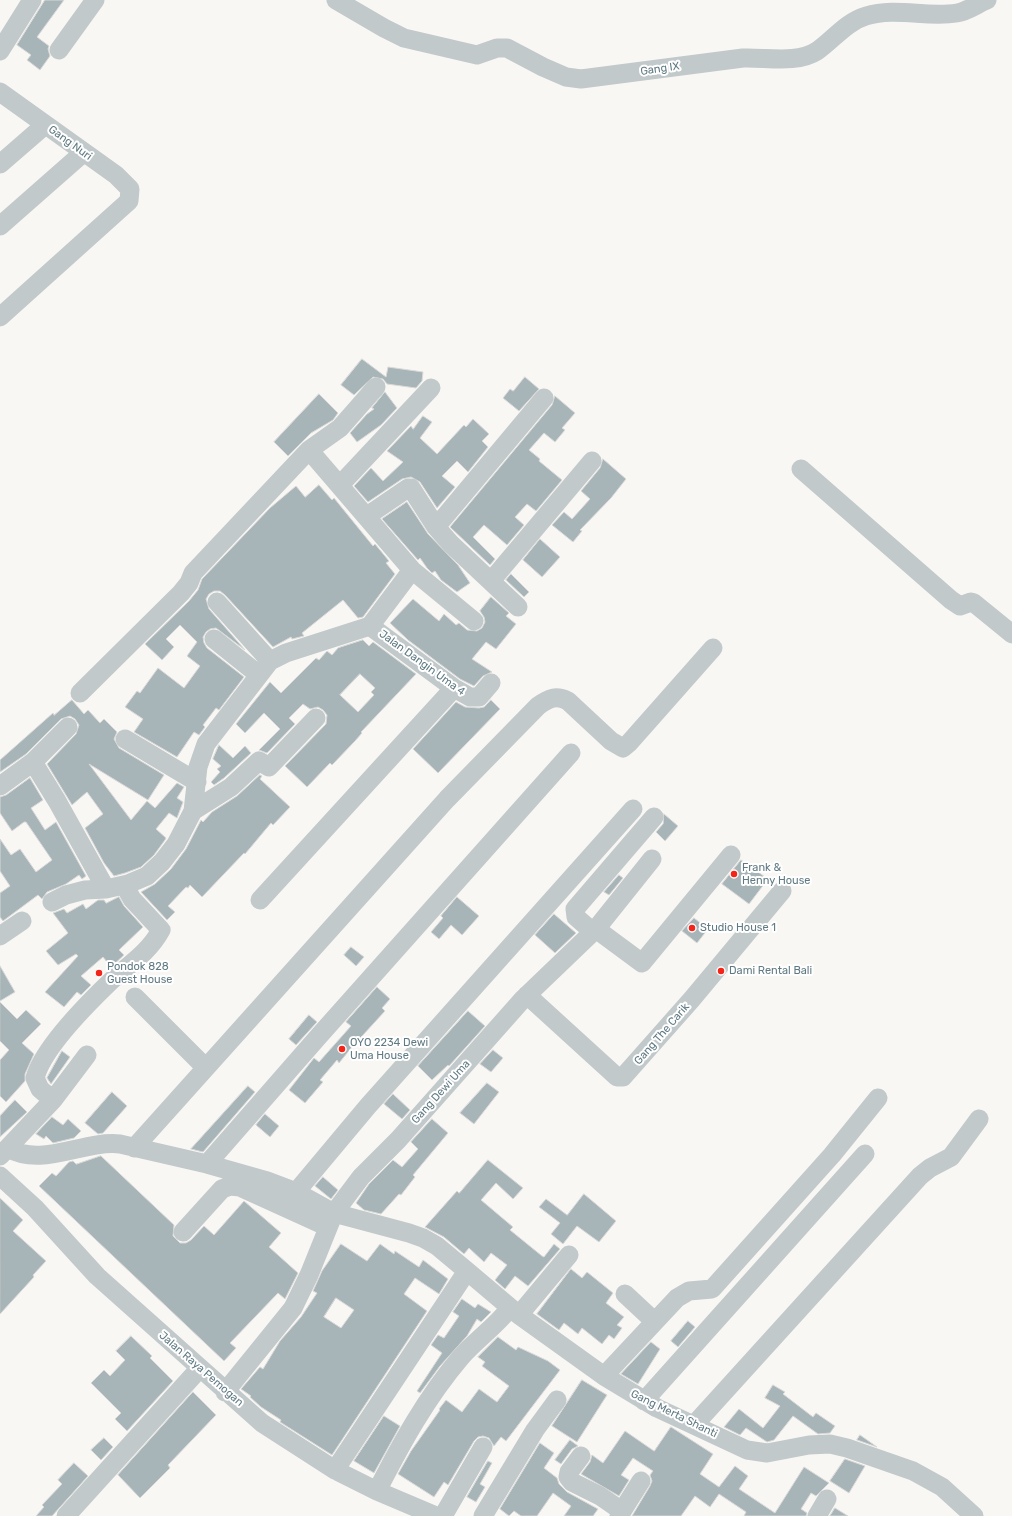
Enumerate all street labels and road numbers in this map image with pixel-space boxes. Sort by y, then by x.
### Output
street label: Gang IX [640,60,680,78]
street label: Gang Nuri [46,123,94,163]
street label: Jalan Dangin Uma 4 [376,627,468,699]
street label: Gang The Carik [632,1001,692,1067]
street label: Gang Dewi Uma [409,1058,473,1126]
street label: Jalan Raya Pemogan [156,1329,246,1409]
street label: Gang Merta Shanti [629,1387,719,1441]

